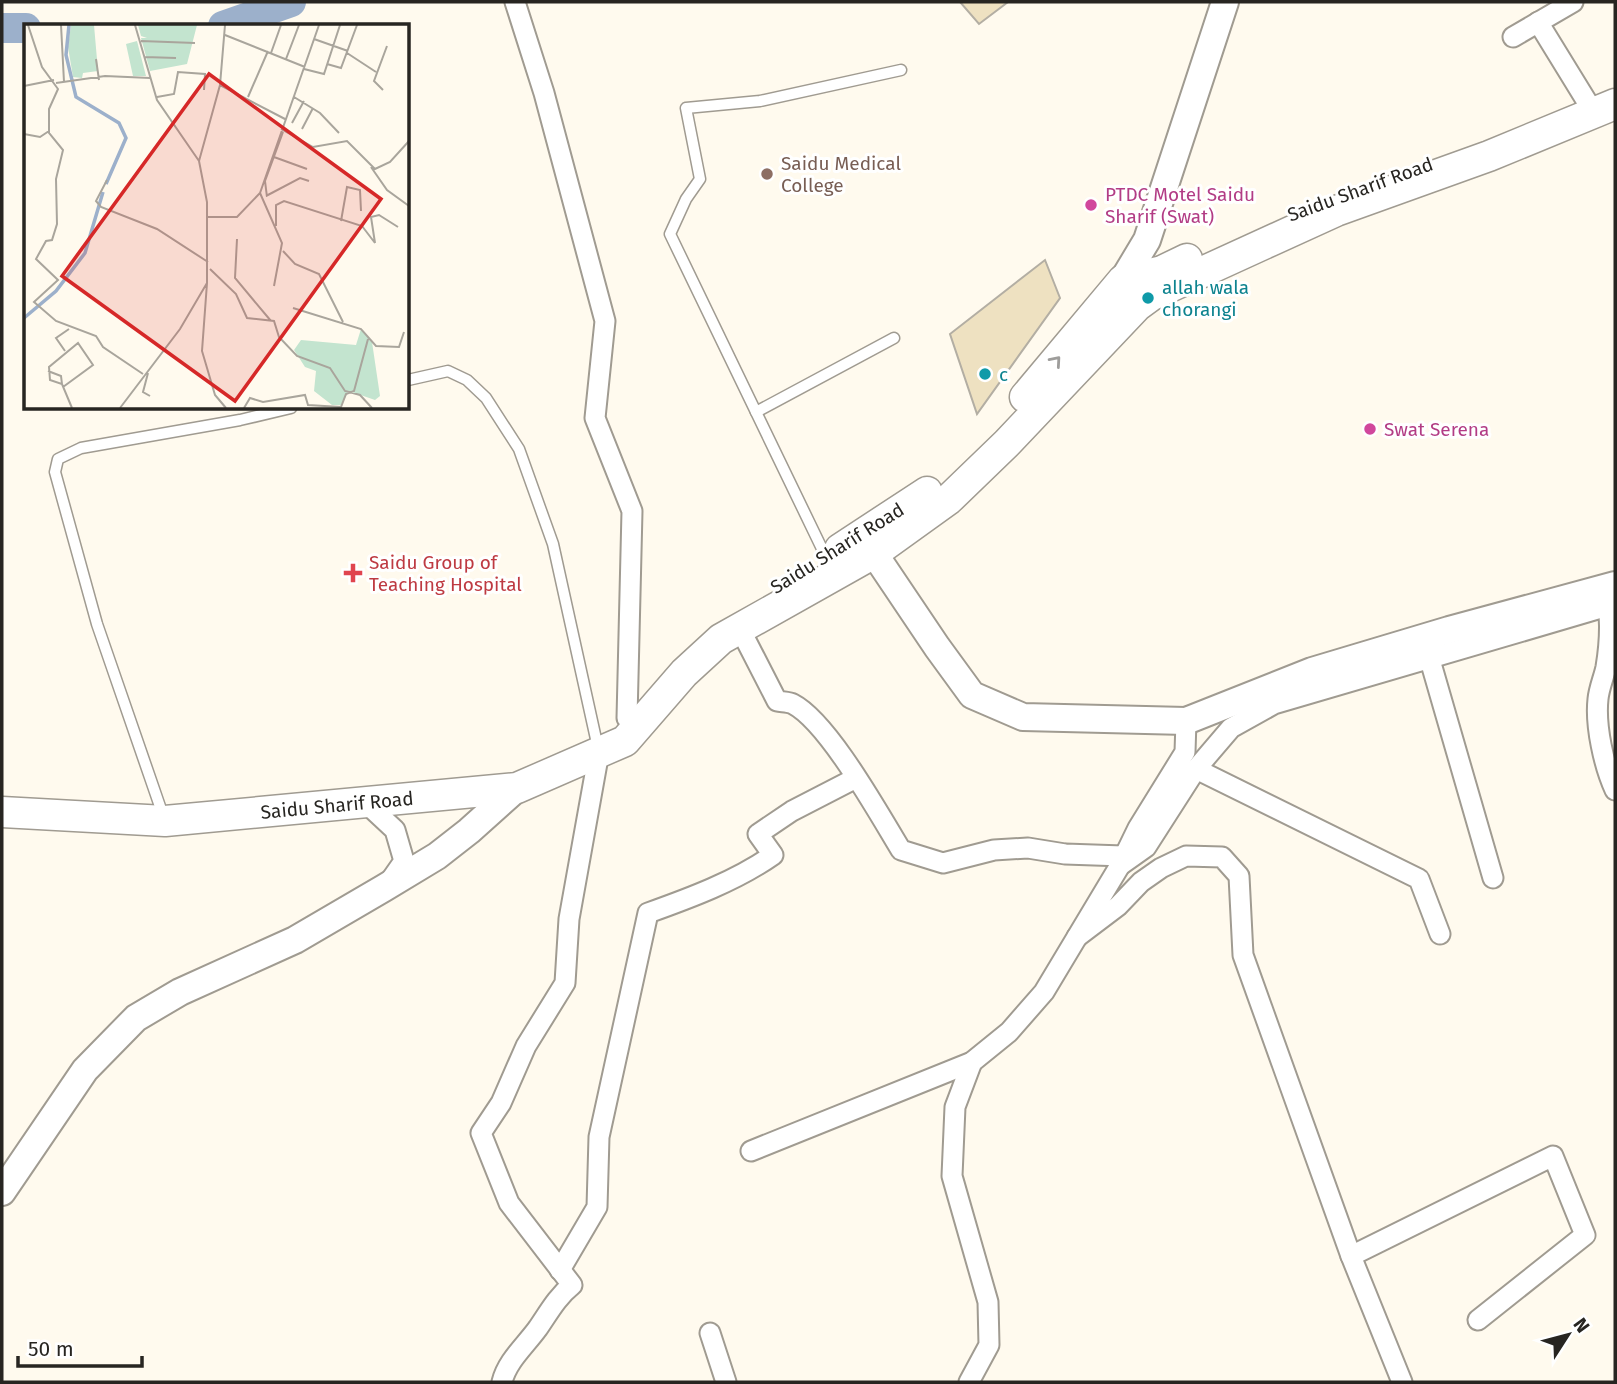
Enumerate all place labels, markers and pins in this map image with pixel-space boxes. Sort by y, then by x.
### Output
place label: Saidu Medical College [781,152,901,197]
marker: Saidu Medical College [759,166,775,182]
place label: PTDC Motel Saidu Sharif (Swat) [1105,183,1255,228]
marker: PTDC Motel Saidu Sharif (Swat) [1083,197,1099,213]
place label: allah wala chorangi [1162,276,1249,321]
marker: allah wala chorangi [1140,290,1156,306]
place label: c [999,363,1008,386]
marker: c [977,366,993,382]
place label: Swat Serena [1384,418,1489,441]
marker: Swat Serena [1362,421,1378,437]
place label: Saidu Group of Teaching Hospital [369,551,522,596]
marker: Saidu Group of Teaching Hospital [343,563,363,583]

